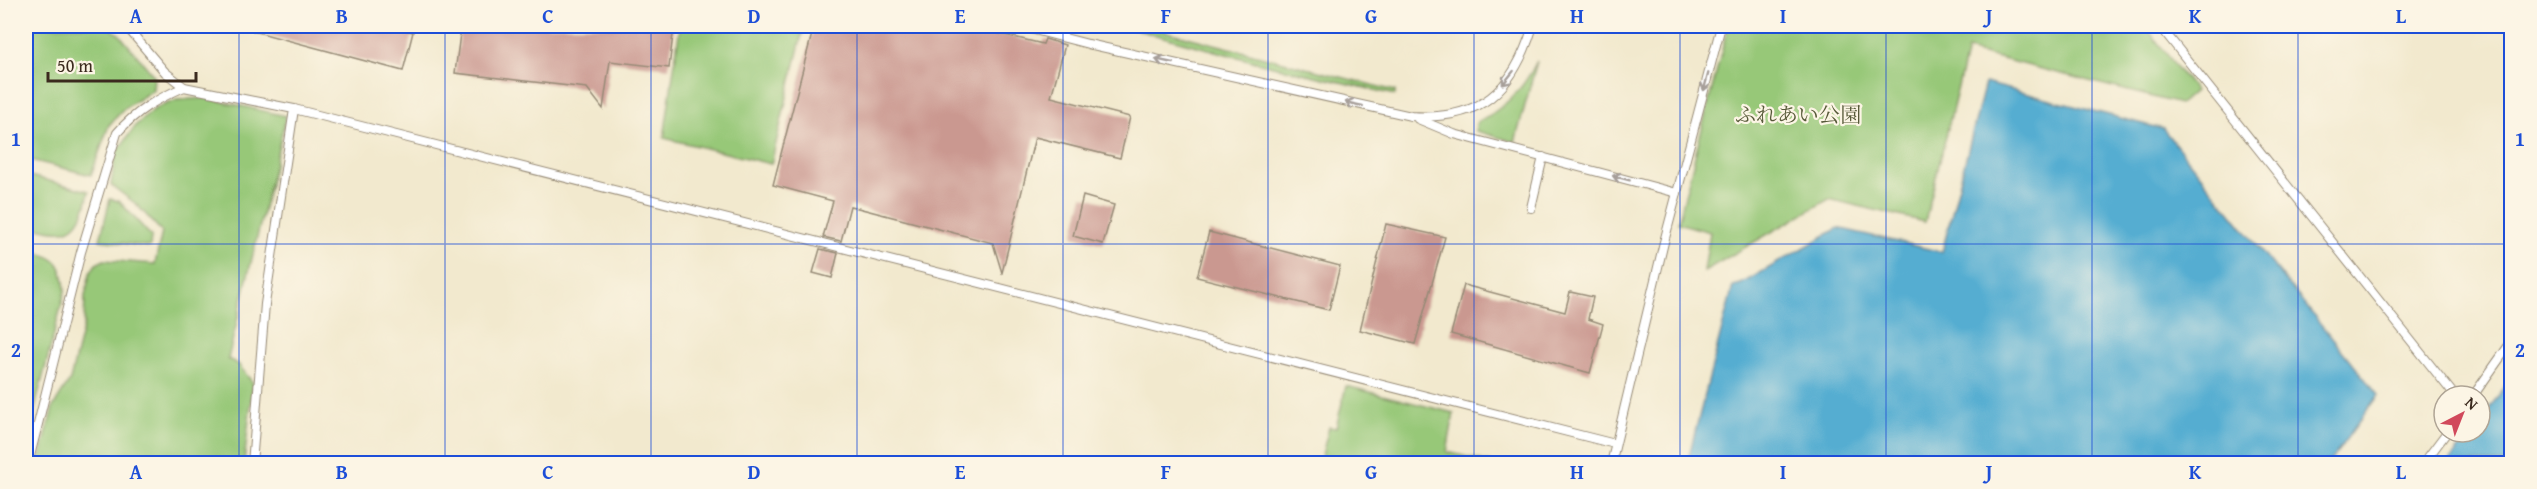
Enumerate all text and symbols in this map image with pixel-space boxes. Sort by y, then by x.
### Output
text: A [130,1,143,30]
text: B [336,1,348,30]
text: C [542,1,554,30]
text: D [747,1,761,30]
text: E [955,1,966,30]
text: F [1161,1,1171,30]
text: G [1365,1,1377,30]
text: H [1570,1,1584,30]
text: I [1780,1,1786,30]
text: J [1983,1,1993,30]
text: K [2189,1,2202,30]
text: L [2396,1,2407,30]
scale bar [48,45,196,83]
text: 50 m [57,52,93,79]
one-way arrow [1154,54,1173,66]
one-way arrow [1502,70,1515,86]
one-way arrow [1700,72,1712,91]
one-way arrow [1345,97,1364,109]
park label: ふれあい公園 [1735,99,1861,130]
text: 1 [11,124,21,153]
text: 1 [2515,124,2525,153]
one-way arrow [1612,171,1631,183]
text: 2 [11,335,21,364]
text: 2 [2515,335,2525,364]
north arrow [2432,384,2492,444]
text: N [2460,390,2484,416]
text: A [130,457,143,486]
text: B [336,457,348,486]
text: C [542,457,554,486]
text: D [747,457,761,486]
text: E [955,457,966,486]
text: F [1161,457,1171,486]
text: G [1365,457,1377,486]
text: H [1570,457,1584,486]
text: I [1780,457,1786,486]
text: J [1983,457,1993,486]
text: K [2189,457,2202,486]
text: L [2396,457,2407,486]

